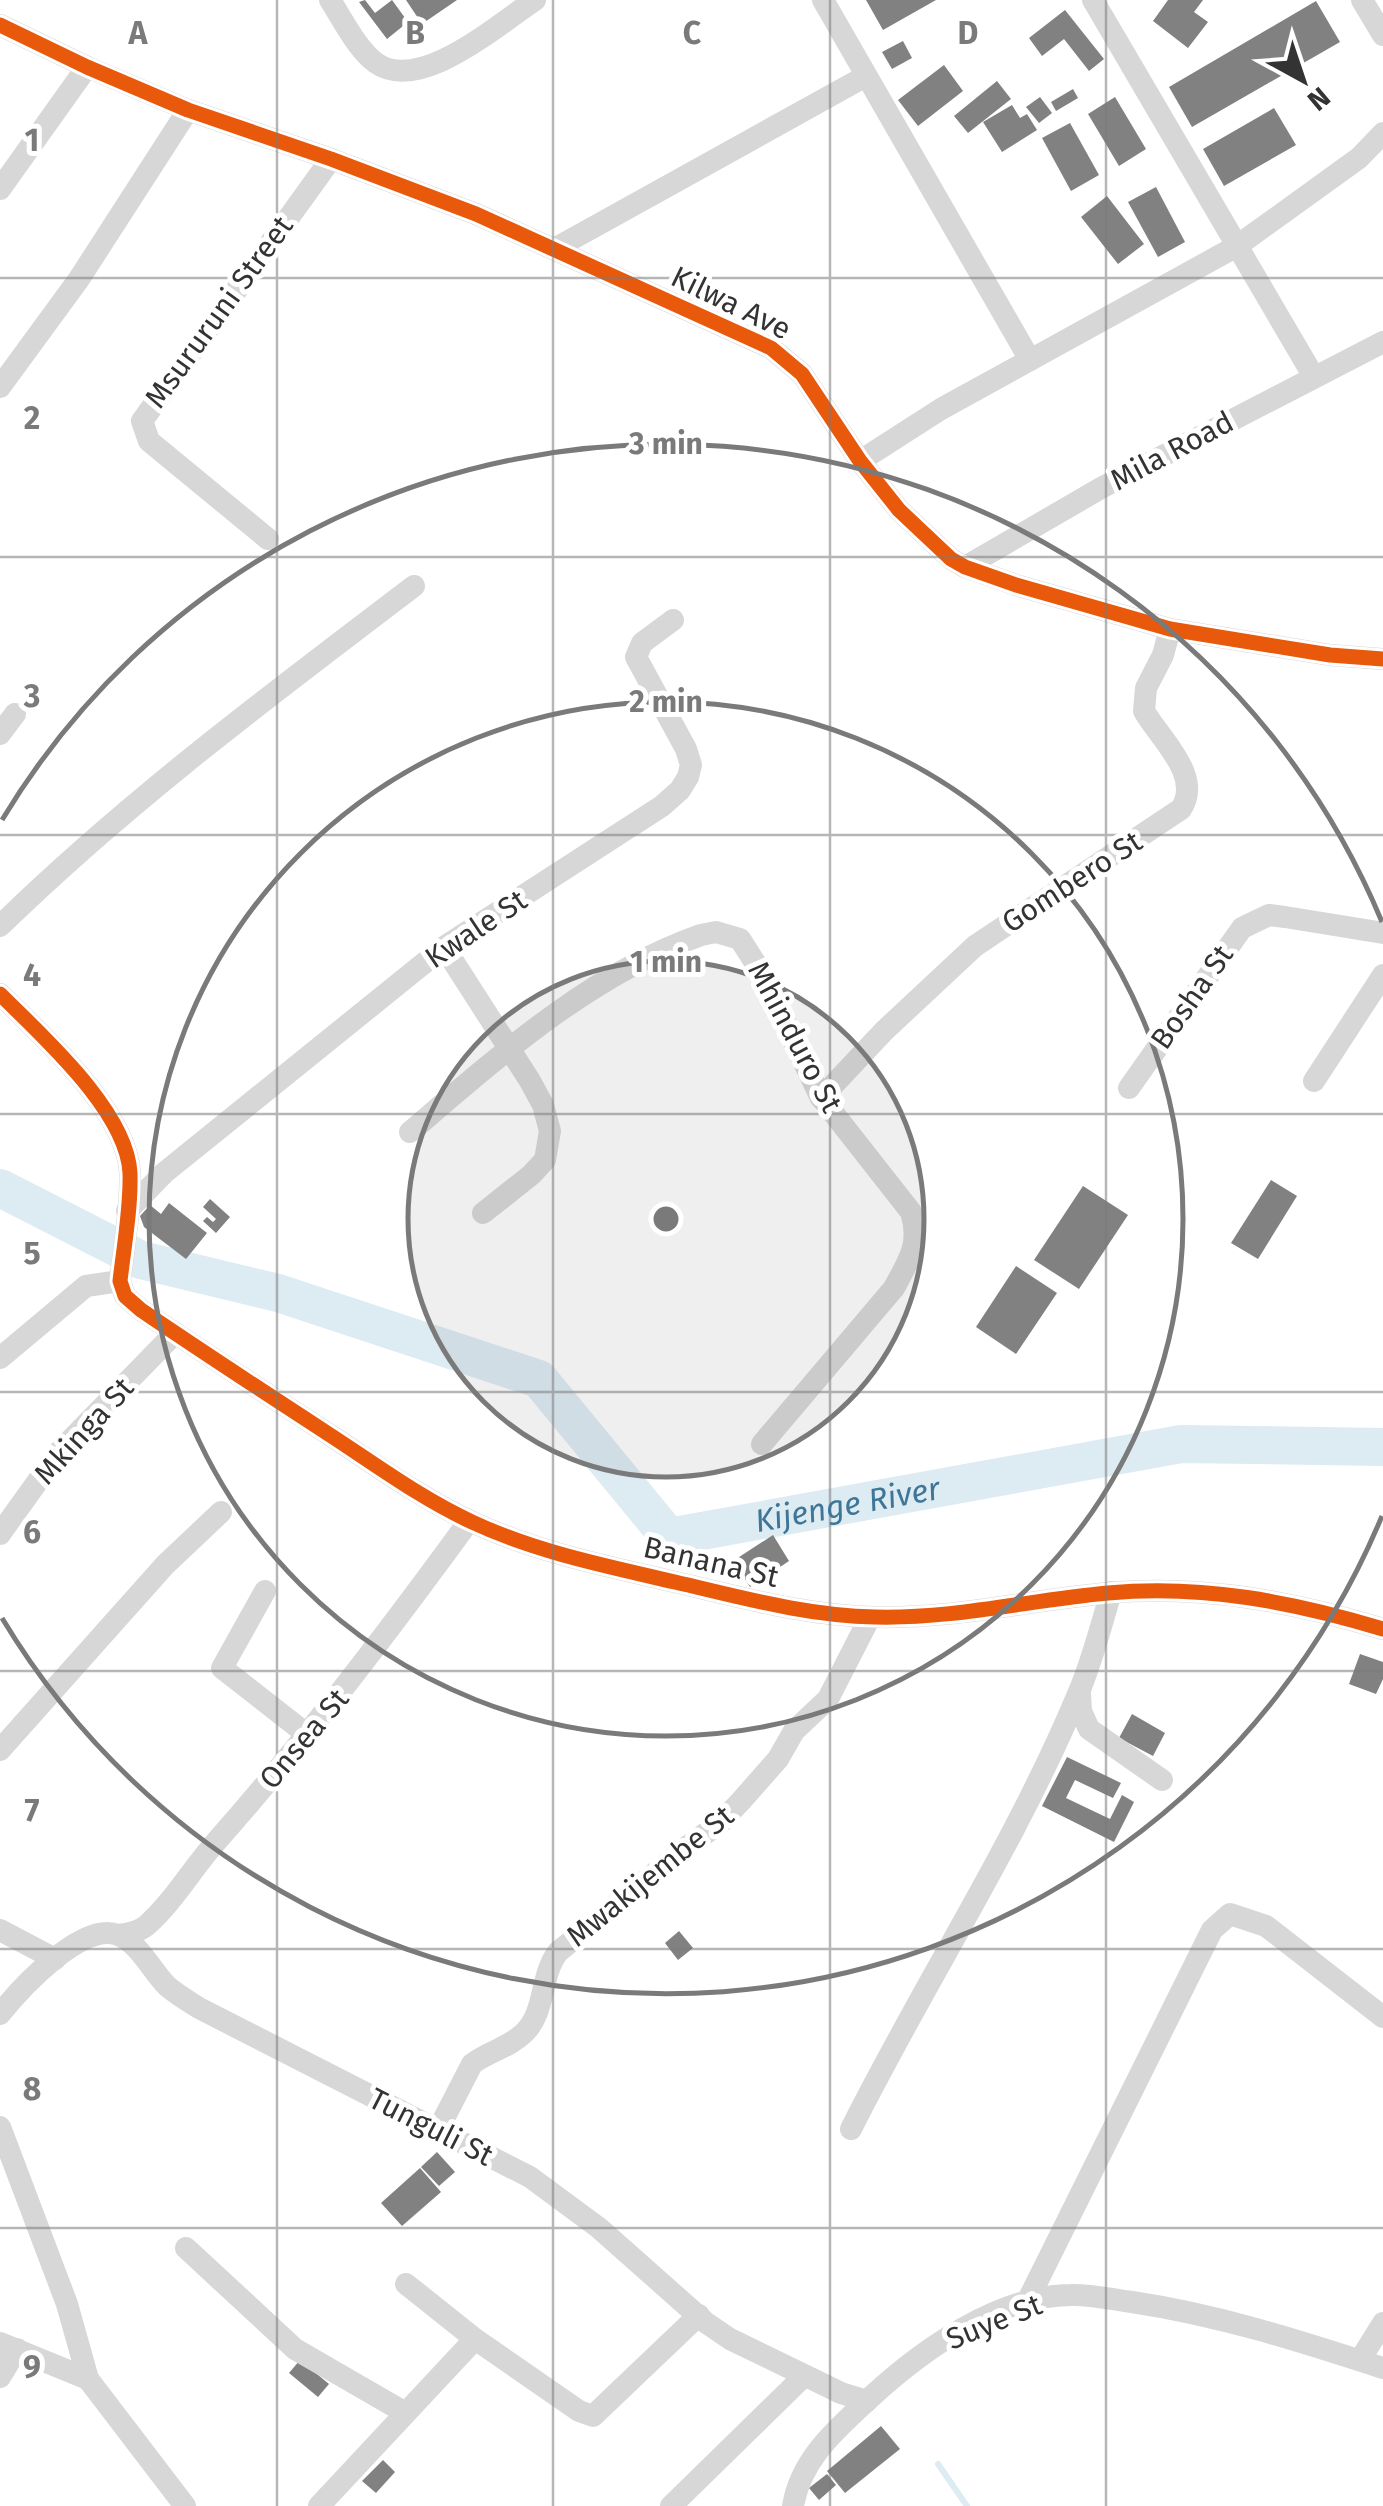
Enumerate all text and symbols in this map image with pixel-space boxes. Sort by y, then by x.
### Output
text: A [128,14,149,52]
text: B [405,14,425,52]
text: C [683,14,702,52]
text: D [958,14,978,52]
north arrow [1253,30,1353,130]
text: N [1301,80,1336,117]
text: 1 [25,121,39,159]
street label: Msururuni Street [137,209,301,415]
street label: Kilwa Ave [665,259,797,347]
text: 2 [24,399,40,437]
street label: Mila Road [1104,404,1240,498]
text: 3 min [628,426,703,462]
text: 3 [23,677,40,715]
text: 2 min [629,684,703,720]
street label: Gombero St [995,823,1149,941]
street label: Kwale St [418,882,534,976]
street label: Bosha St [1143,938,1241,1056]
text: 1 min [630,944,702,980]
street label: Mhinduro St [740,955,850,1119]
text: 4 [23,956,41,994]
centre of rings [648,1201,684,1237]
text: 5 [23,1234,41,1272]
street label: Mkinga St [27,1370,141,1492]
water label: Kijenge River [752,1469,945,1540]
text: 6 [23,1513,41,1551]
street label: Banana St [640,1529,782,1595]
street label: Onsea St [252,1681,356,1796]
text: 7 [25,1791,40,1829]
street label: Mwakijembe St [559,1798,741,1954]
text: 8 [23,2070,41,2108]
street label: Tunguli St [363,2080,499,2174]
street label: Suye St [941,2287,1047,2357]
text: 9 [23,2348,41,2386]

